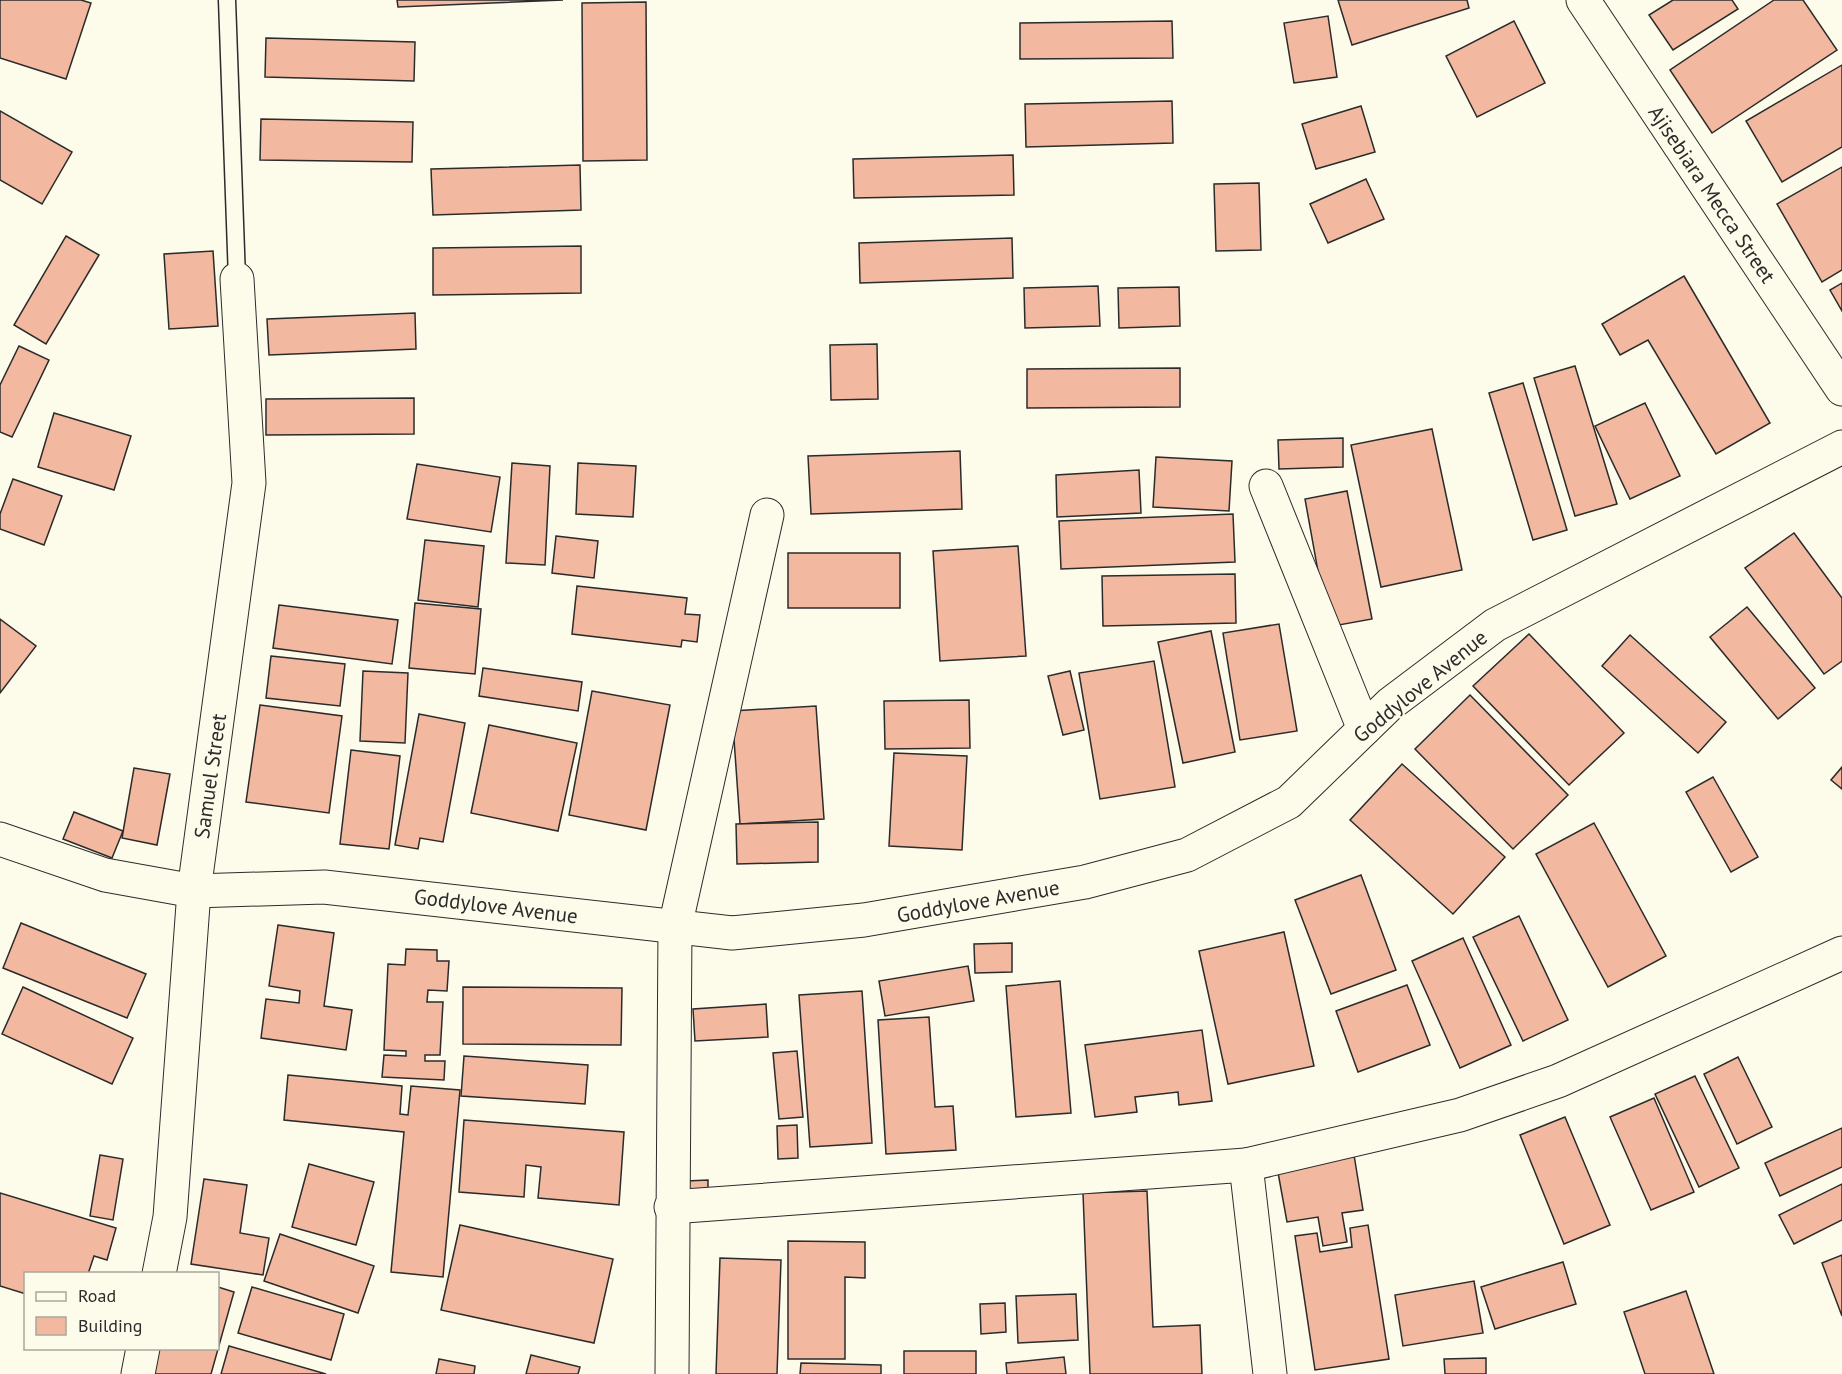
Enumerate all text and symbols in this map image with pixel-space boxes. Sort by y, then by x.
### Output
street label: Ajisebiara Mecca Street [1642,100,1782,288]
street label: Goddylove Avenue [1348,624,1492,748]
street label: Samuel Street [188,712,232,840]
street label: Goddylove Avenue [895,873,1061,929]
street label: Goddylove Avenue [413,883,579,929]
legend [24,1272,219,1350]
text: Road [78,1284,116,1307]
text: Building [78,1314,142,1337]

